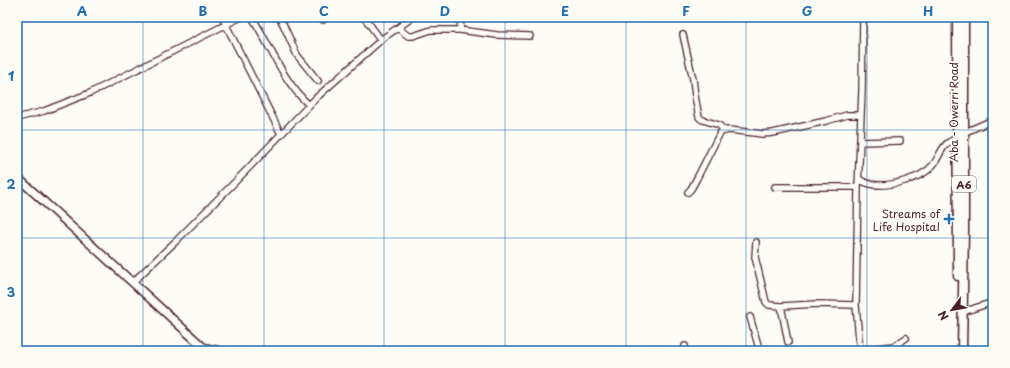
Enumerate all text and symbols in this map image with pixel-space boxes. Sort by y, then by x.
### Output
text: A [77,1,87,20]
text: B [199,1,208,20]
text: C [319,1,329,20]
text: D [440,1,450,20]
text: E [561,1,569,20]
text: F [682,1,690,20]
text: G [802,1,812,20]
text: H [923,1,933,20]
street label: Aba - Owerri Road [945,62,962,162]
text: 1 [8,66,14,85]
text: 2 [6,174,16,193]
road number: A6 [952,176,976,192]
place label: Streams of Life Hospital [873,205,942,235]
marker: Streams of Life Hospital [943,213,955,225]
text: 3 [7,282,16,301]
north arrow [932,290,972,330]
text: N [933,307,953,324]

